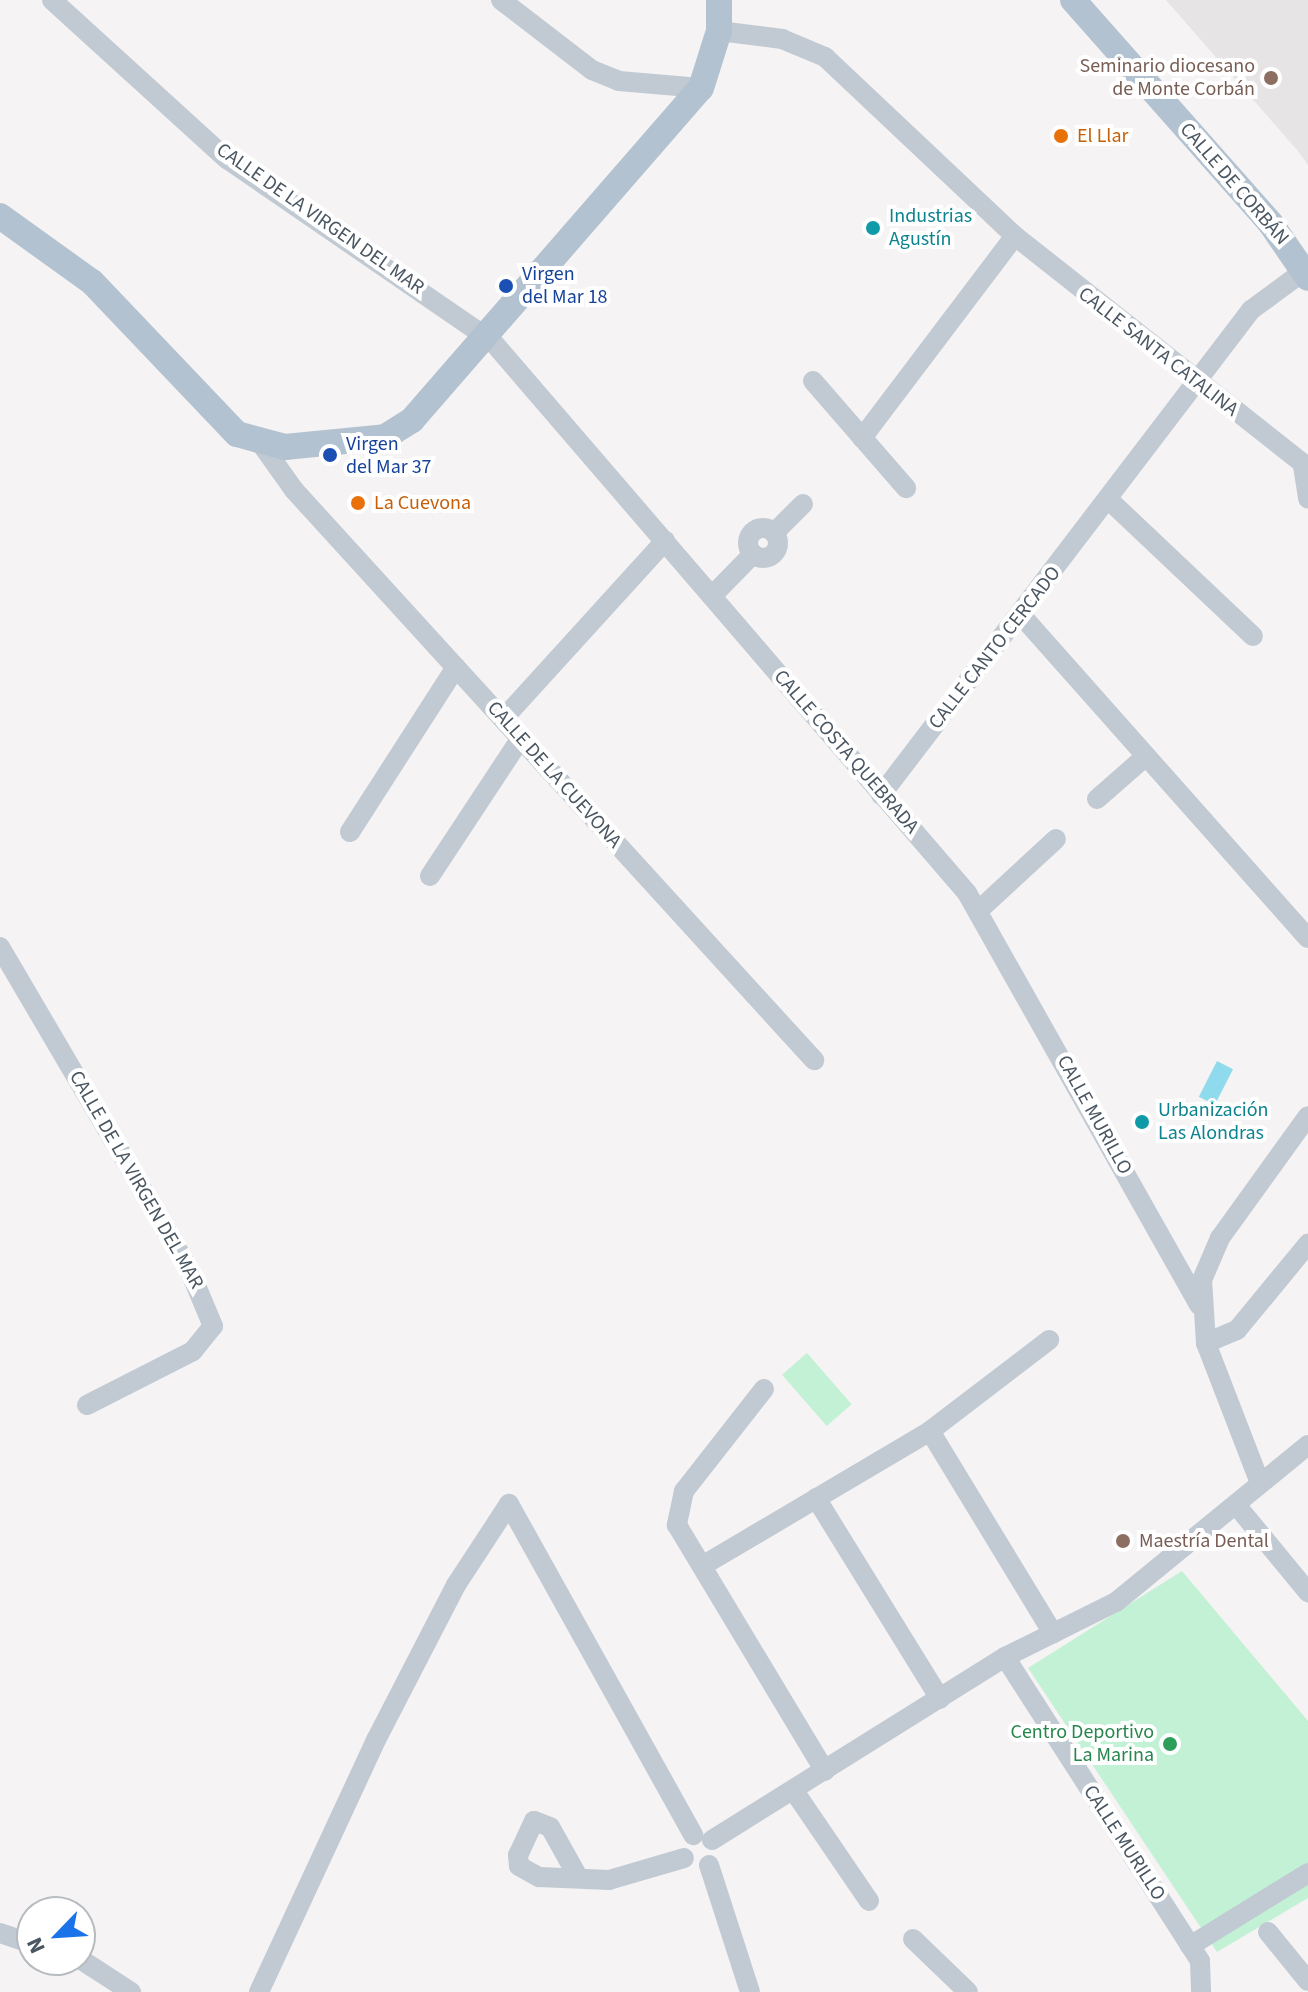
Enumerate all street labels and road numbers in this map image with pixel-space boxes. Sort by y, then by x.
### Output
street label: CALLE DE CORBÁN [1174,118,1294,250]
street label: CALLE DE LA VIRGEN DEL MAR [212,138,428,300]
street label: CALLE SANTA CATALINA [1073,282,1243,422]
street label: CALLE CANTO CERCADO [924,562,1066,734]
street label: CALLE COSTA QUEBRADA [768,665,924,839]
street label: CALLE DE LA CUEVONA [482,697,626,853]
street label: CALLE MURILLO [1051,1051,1137,1179]
street label: CALLE DE LA VIRGEN DEL MAR [64,1067,208,1293]
street label: CALLE MURILLO [1078,1781,1170,1905]

